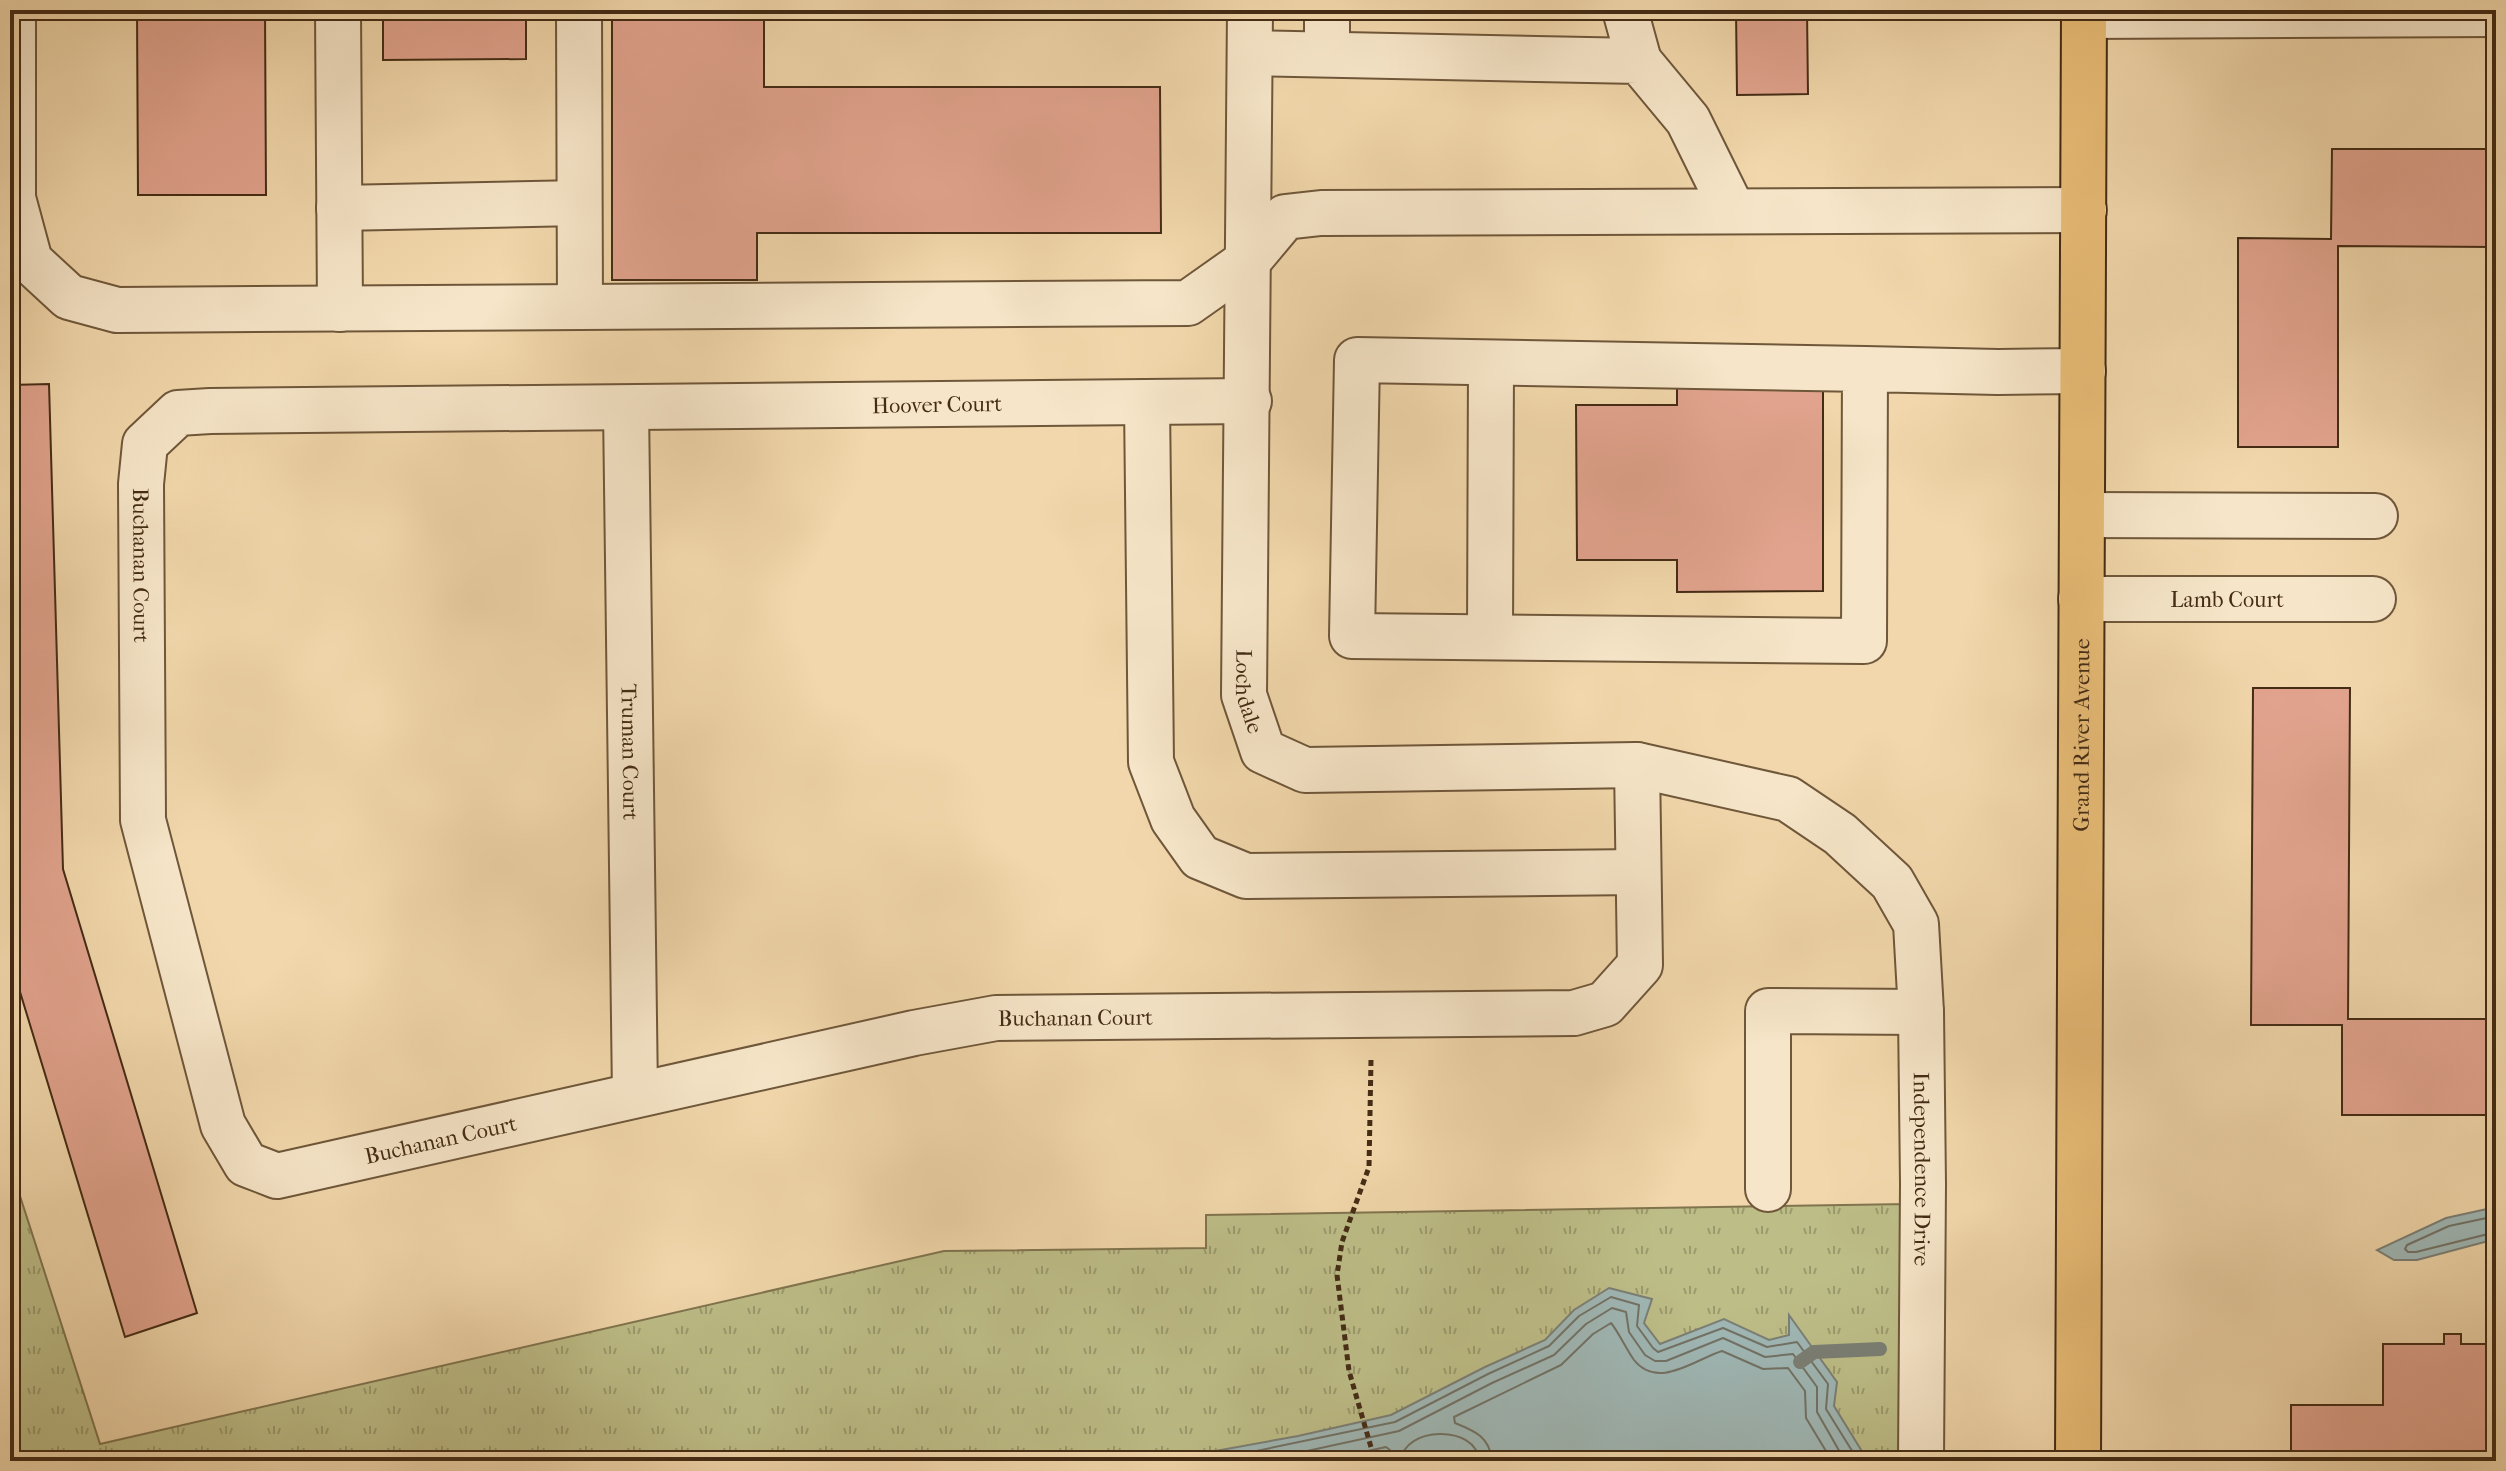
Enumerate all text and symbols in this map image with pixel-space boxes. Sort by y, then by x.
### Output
street label: Hoover Court [872,391,1002,419]
street label: Buchanan Court [127,488,154,643]
street label: Lamb Court [2170,587,2284,613]
street label: Grand River Avenue [2069,638,2095,832]
street label: Lochdale [1230,649,1268,737]
street label: Truman Court [616,683,643,821]
street label: Buchanan Court [998,1005,1153,1032]
street label: Independence Drive [1908,1072,1935,1266]
street label: Buchanan Court [362,1111,519,1170]

